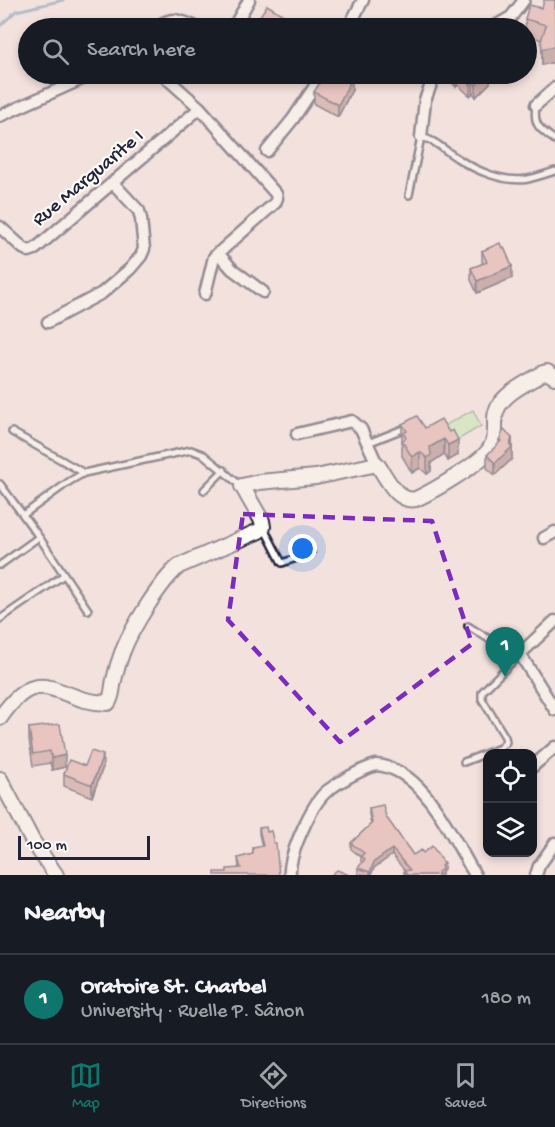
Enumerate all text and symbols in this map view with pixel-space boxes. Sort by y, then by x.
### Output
search box [18,18,537,84]
icon: search [39,35,72,68]
text: Search here [87,38,195,64]
street label: Rue Marguarite I [29,126,149,232]
your location [288,534,317,563]
pin: 1 [486,628,524,677]
map controls [483,749,537,857]
button: locate [483,749,537,803]
button: layers [483,803,537,857]
scale bar [18,833,150,860]
text: 100 m [27,837,67,856]
text: Nearby [24,899,105,930]
text: Oratoire St. Charbel [81,975,267,1001]
text: 1 [39,988,48,1011]
text: 180 m [482,988,531,1011]
text: University · Ruelle P. Sânon [81,1001,304,1024]
tab: Map [69,1059,102,1114]
tab: Directions [241,1059,306,1114]
tab: Saved [445,1059,486,1114]

